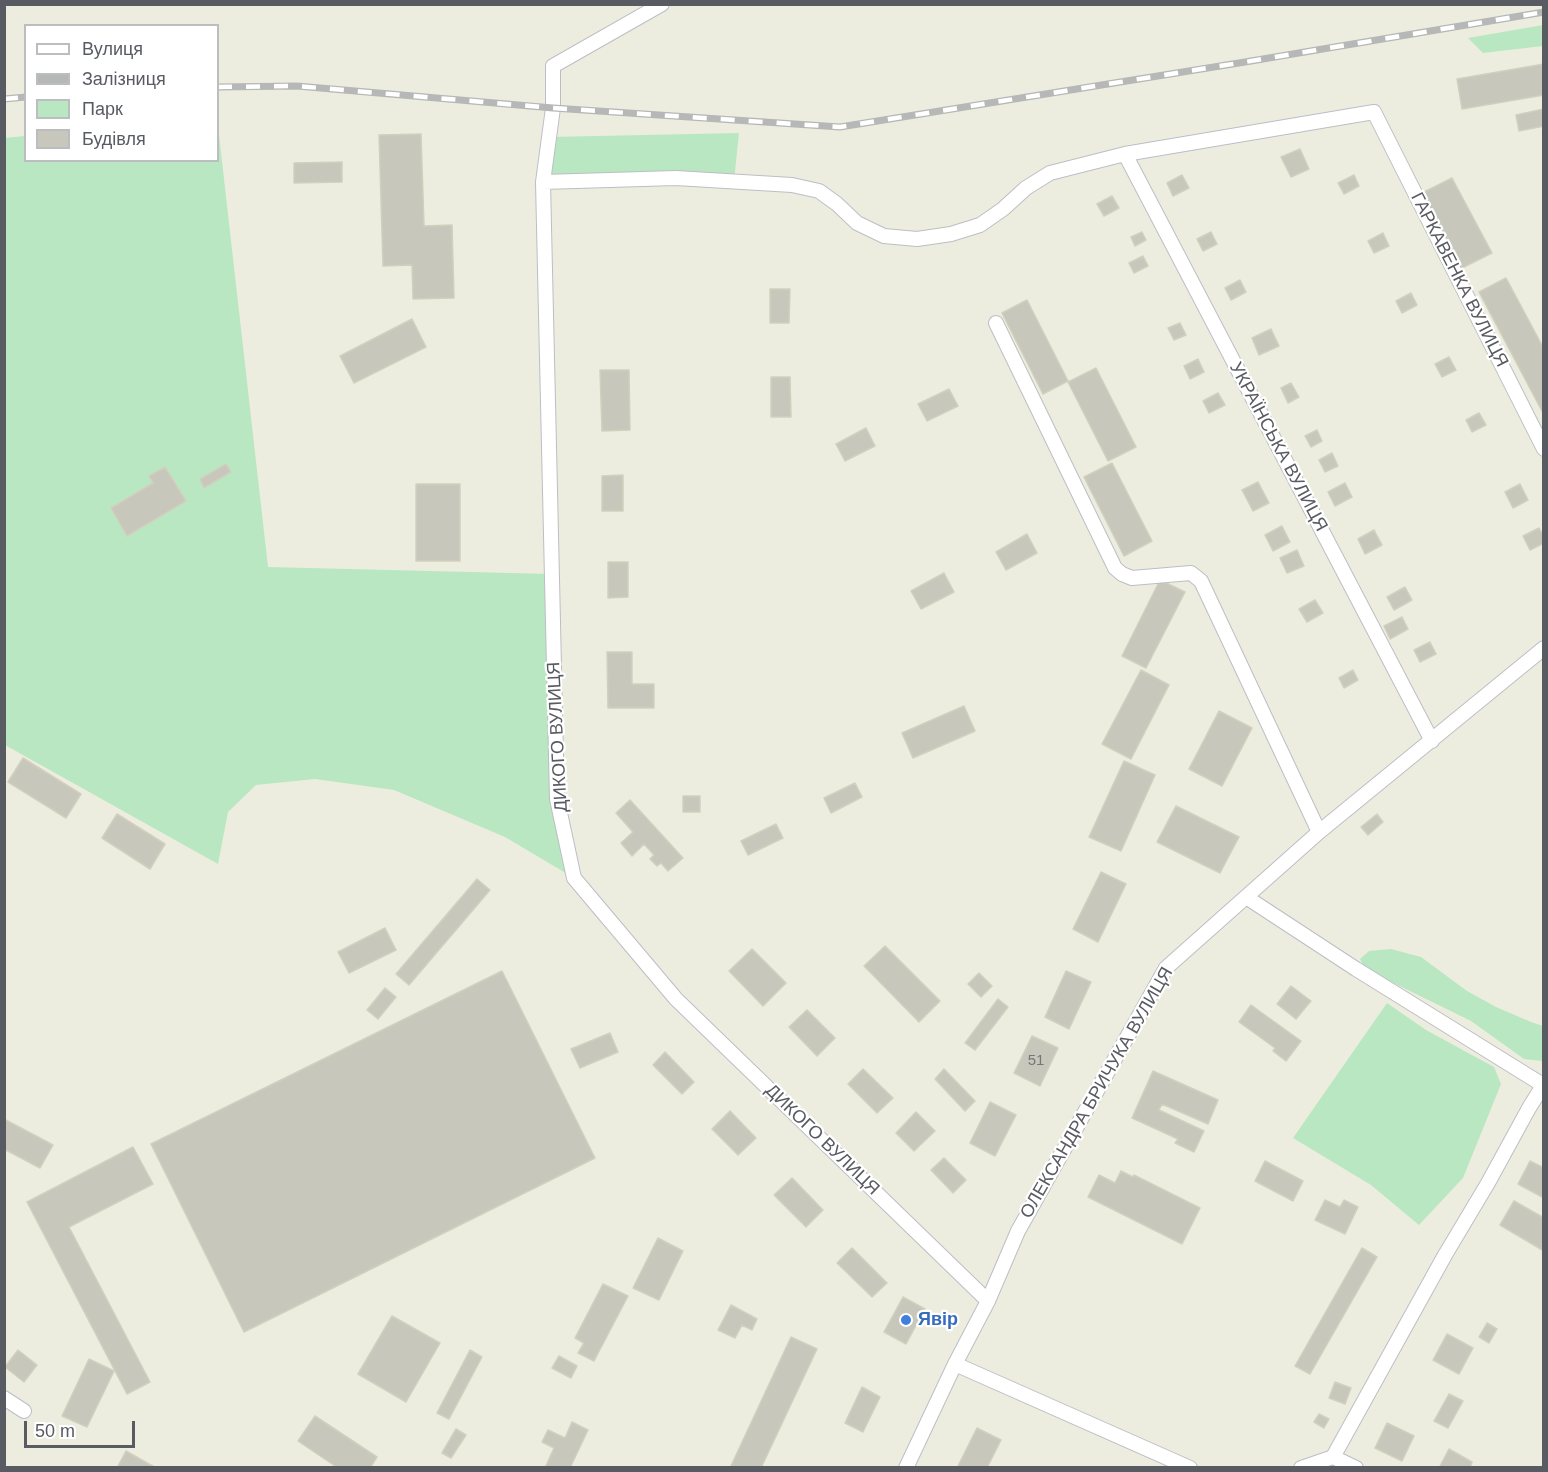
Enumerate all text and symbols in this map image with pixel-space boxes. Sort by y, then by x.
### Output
legend [24,24,219,162]
text: Вулиця [82,39,143,59]
text: Залізниця [82,69,166,89]
text: Парк [82,99,123,119]
text: Будівля [82,129,146,149]
street label: ГАРКАВЕНКА ВУЛИЦЯ [1406,189,1512,371]
street label: УКРАЇНСЬКА ВУЛИЦЯ [1224,359,1332,535]
street label: ДИКОГО ВУЛИЦЯ [543,661,573,813]
street label: ОЛЕКСАНДРА БРИЧУКА ВУЛИЦЯ [1016,964,1178,1222]
house number: 51 [1028,1052,1044,1070]
street label: ДИКОГО ВУЛИЦЯ [760,1080,884,1200]
place label: Явiр [918,1309,958,1331]
marker: Явiр [899,1313,913,1327]
scale bar [27,1409,138,1447]
text: 50 m [35,1421,75,1441]

